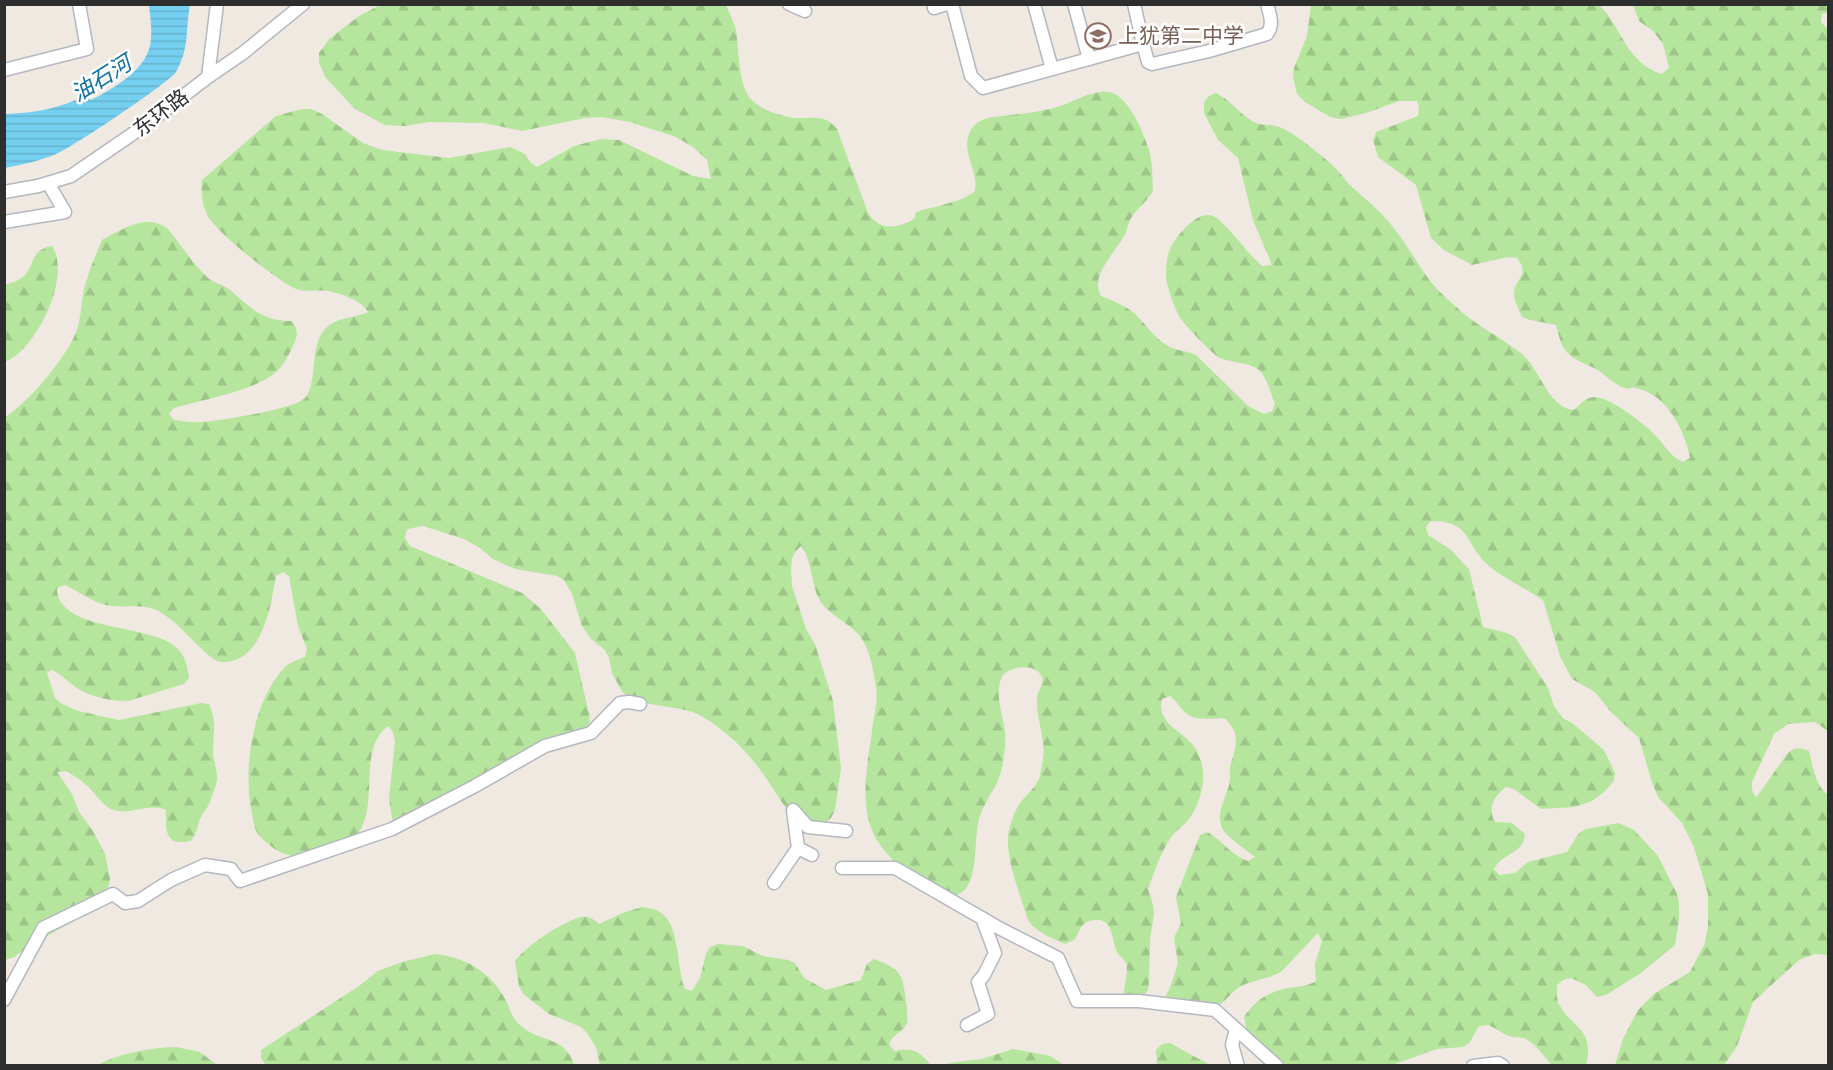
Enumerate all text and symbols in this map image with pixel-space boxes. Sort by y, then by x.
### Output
school or university icon: 上犹第二中学 [1083,21,1113,51]
place label: 上犹第二中学 [1118,22,1244,48]
water label: 油石河 [66,47,140,107]
street label: 东环路 [127,83,193,142]

